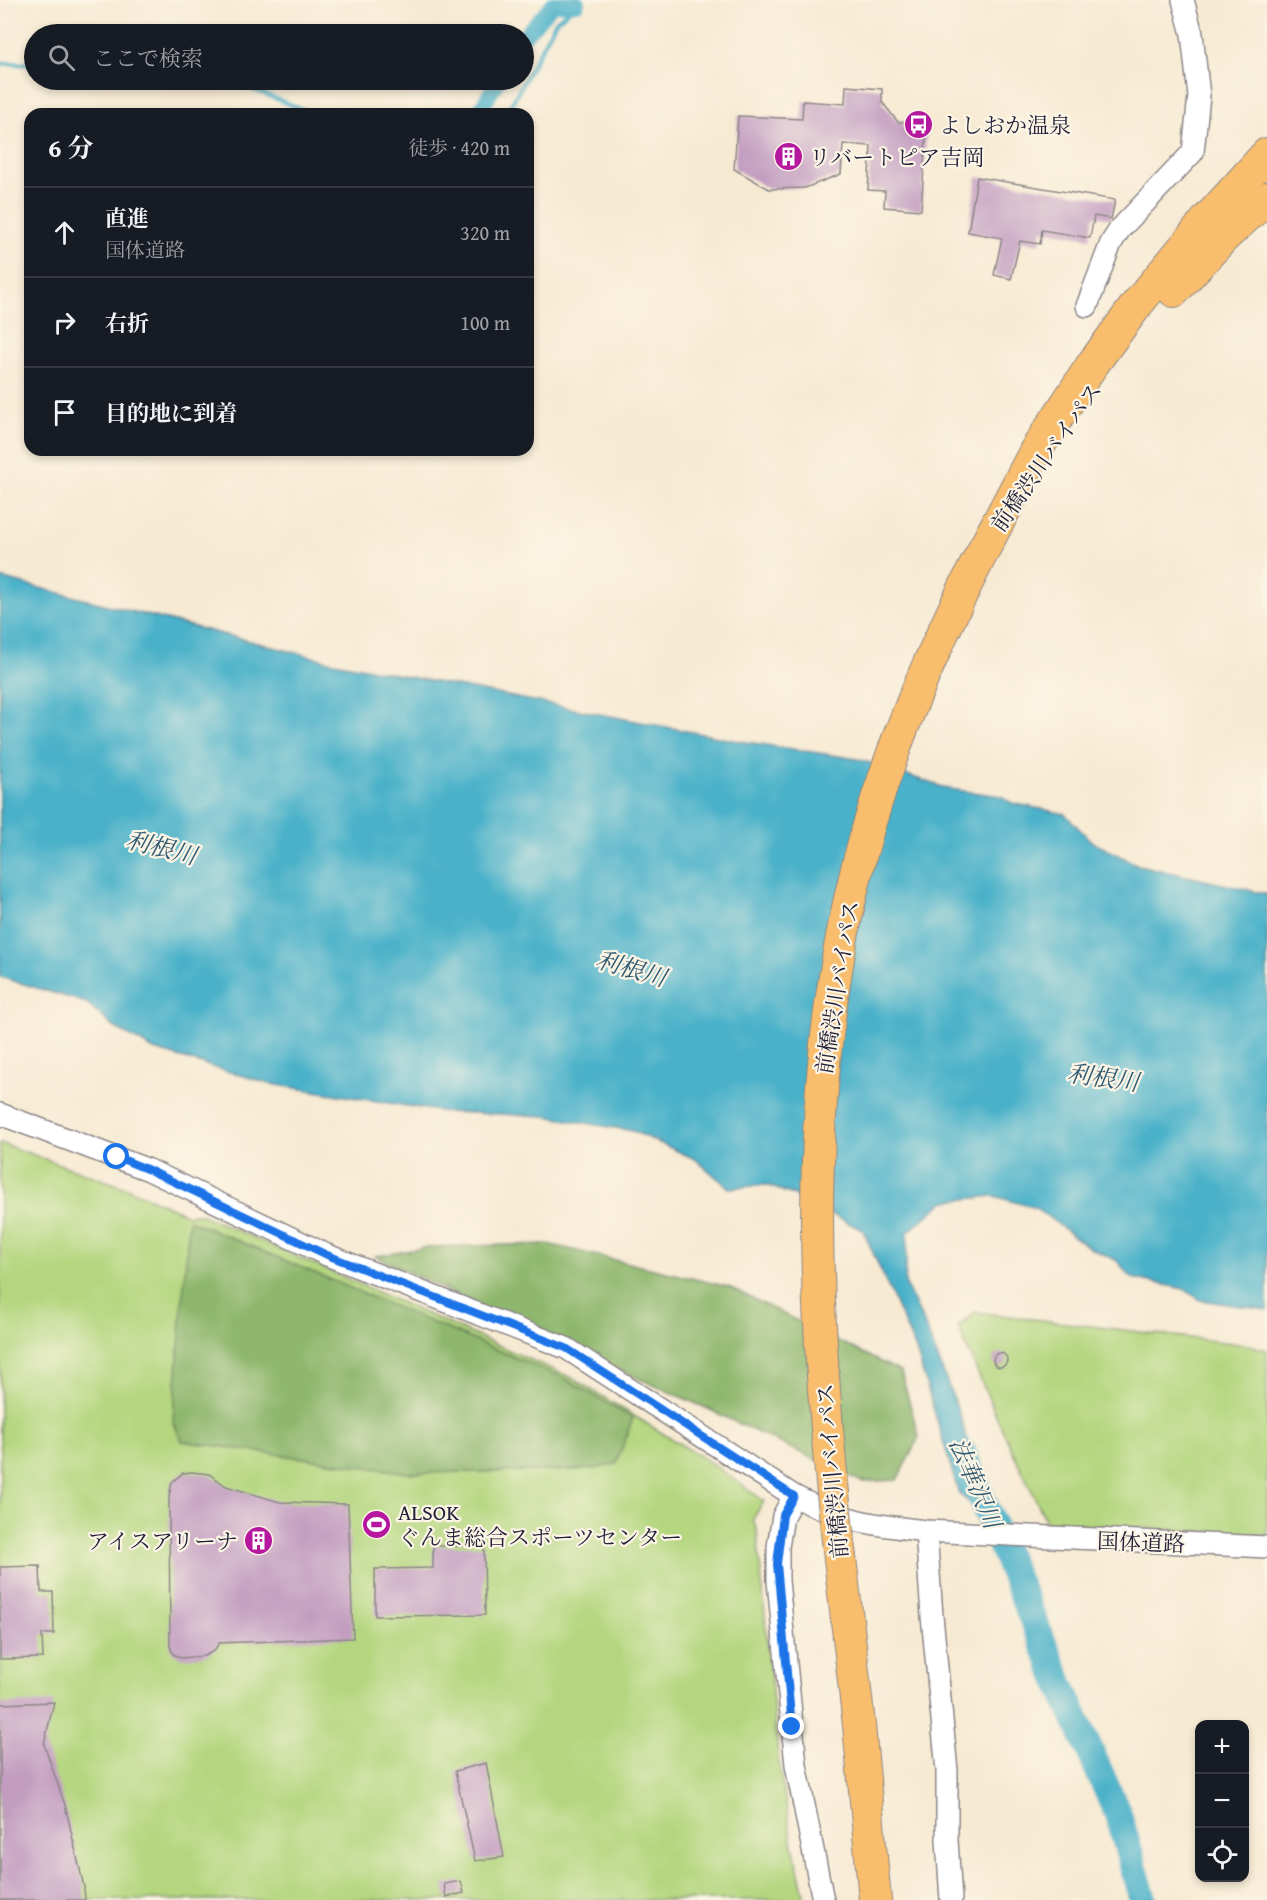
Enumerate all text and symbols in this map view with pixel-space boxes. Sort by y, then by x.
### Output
search box [24,24,534,90]
icon: search [45,41,78,74]
text: ここで検索 [93,42,203,74]
bus stop icon: よしおか温泉 [902,109,934,141]
place label: よしおか温泉 [939,109,1071,141]
text: 6 分 [48,128,93,167]
text: 徒歩 · 420 m [408,133,510,162]
building icon: リバートピア吉岡 [772,141,804,173]
place label: リバートピア吉岡 [809,141,984,173]
text: 直進 [105,202,149,234]
icon: ahead [48,216,81,249]
text: 320 m [460,218,510,247]
text: 国体道路 [105,235,185,264]
icon: right [48,306,81,339]
text: 右折 [105,307,149,339]
text: 100 m [460,308,510,337]
street label: 前橋渋川バイパス [983,376,1109,538]
icon: arrive [48,396,81,429]
text: 目的地に到着 [105,397,237,429]
water label: 利根川 [122,822,203,874]
street label: 前橋渋川バイパス [807,898,867,1076]
water label: 利根川 [592,942,673,996]
water label: 利根川 [1065,1055,1144,1100]
route start [103,1143,129,1169]
street label: 前橋渋川バイパス [808,1382,856,1560]
water label: 法華沢川 [941,1432,1011,1537]
place label: ALSOK ぐんま総合スポーツセンター [398,1496,682,1553]
sports icon: ALSOK ぐんま総合スポーツセンター [361,1509,393,1541]
street label: 国体道路 [1096,1524,1186,1560]
place label: アイスアリーナ [87,1525,238,1557]
building icon: アイスアリーナ [243,1525,275,1557]
route end [778,1713,804,1739]
map controls [1195,1720,1249,1882]
button: + [1195,1720,1249,1774]
button: − [1195,1774,1249,1828]
button: locate [1195,1828,1249,1882]

